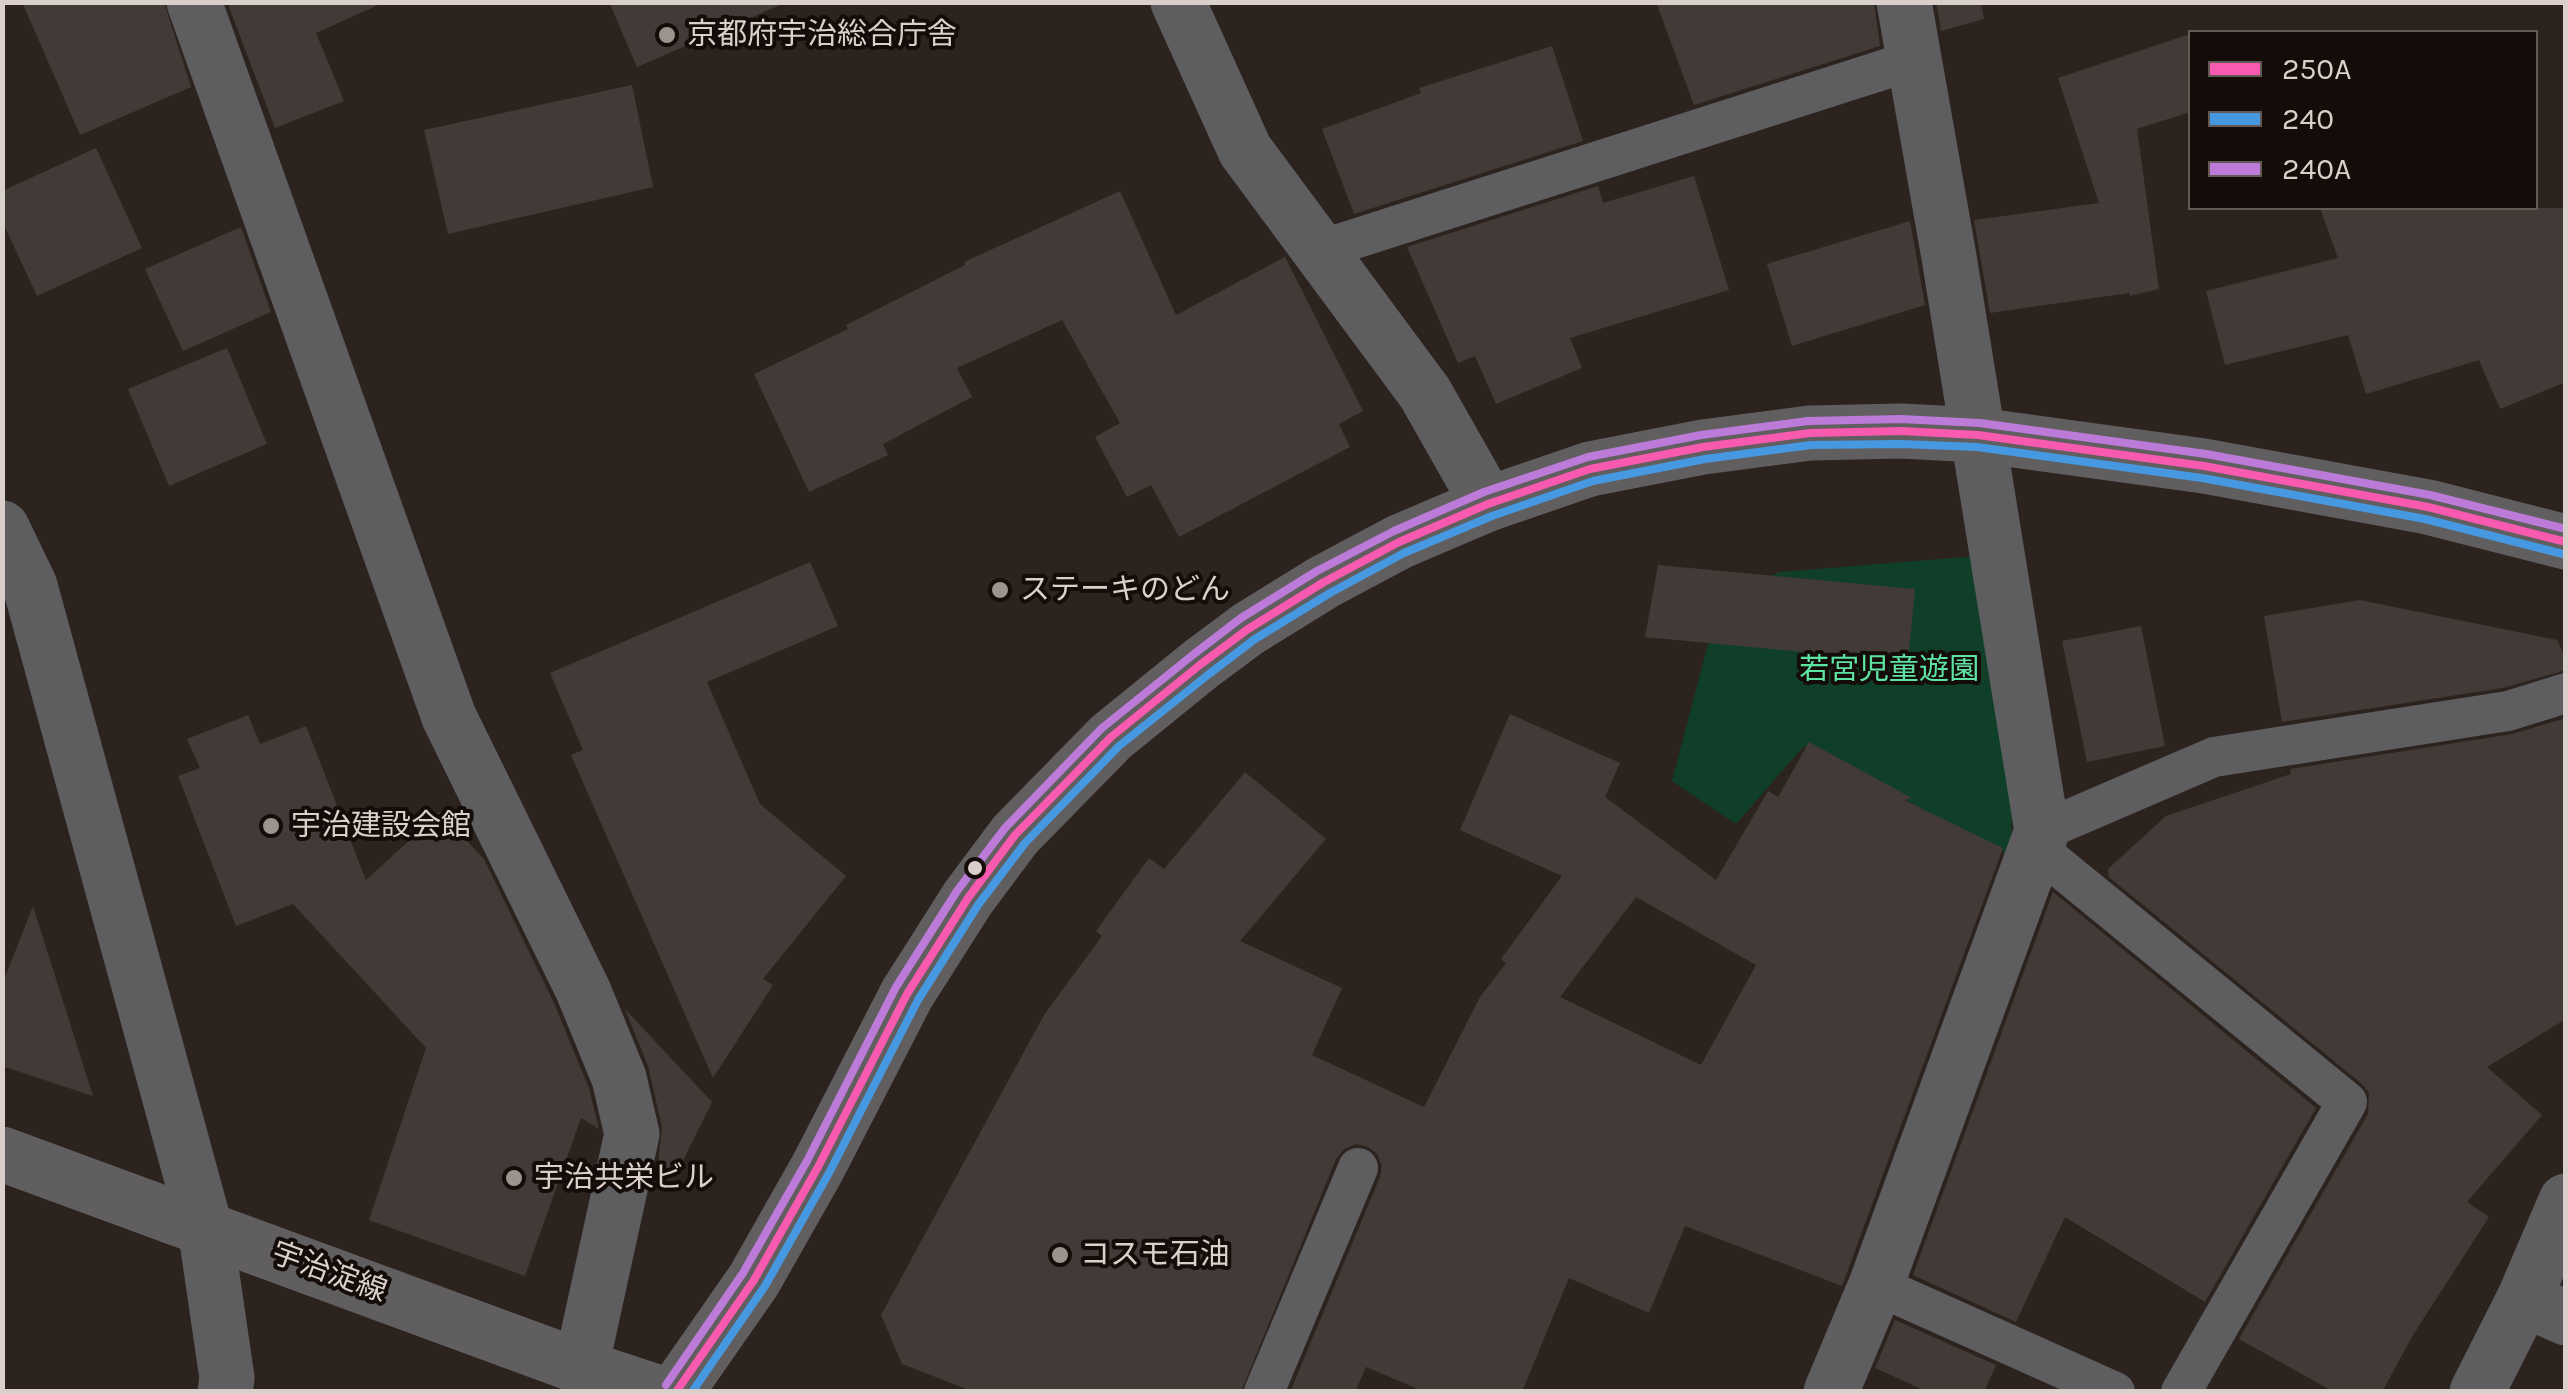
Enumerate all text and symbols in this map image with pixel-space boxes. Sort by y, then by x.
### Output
place label: 京都府宇治総合庁舎 [687,17,957,53]
marker: 京都府宇治総合庁舎 [656,24,678,46]
legend [2188,30,2538,210]
text: 250A [2282,51,2351,87]
text: 240 [2282,101,2334,137]
text: 240A [2282,151,2351,187]
place label: ステーキのどん [1020,572,1230,608]
marker: ステーキのどん [989,579,1011,601]
park label: 若宮児童遊園 [1799,652,1979,688]
place label: 宇治建設会館 [291,808,471,844]
marker: 宇治建設会館 [260,815,282,837]
unlabelled marker [965,858,985,878]
place label: 宇治共栄ビル [534,1160,714,1196]
marker: 宇治共栄ビル [503,1167,525,1189]
street label: 宇治淀線 [266,1236,392,1310]
place label: コスモ石油 [1080,1237,1230,1273]
marker: コスモ石油 [1049,1244,1071,1266]

